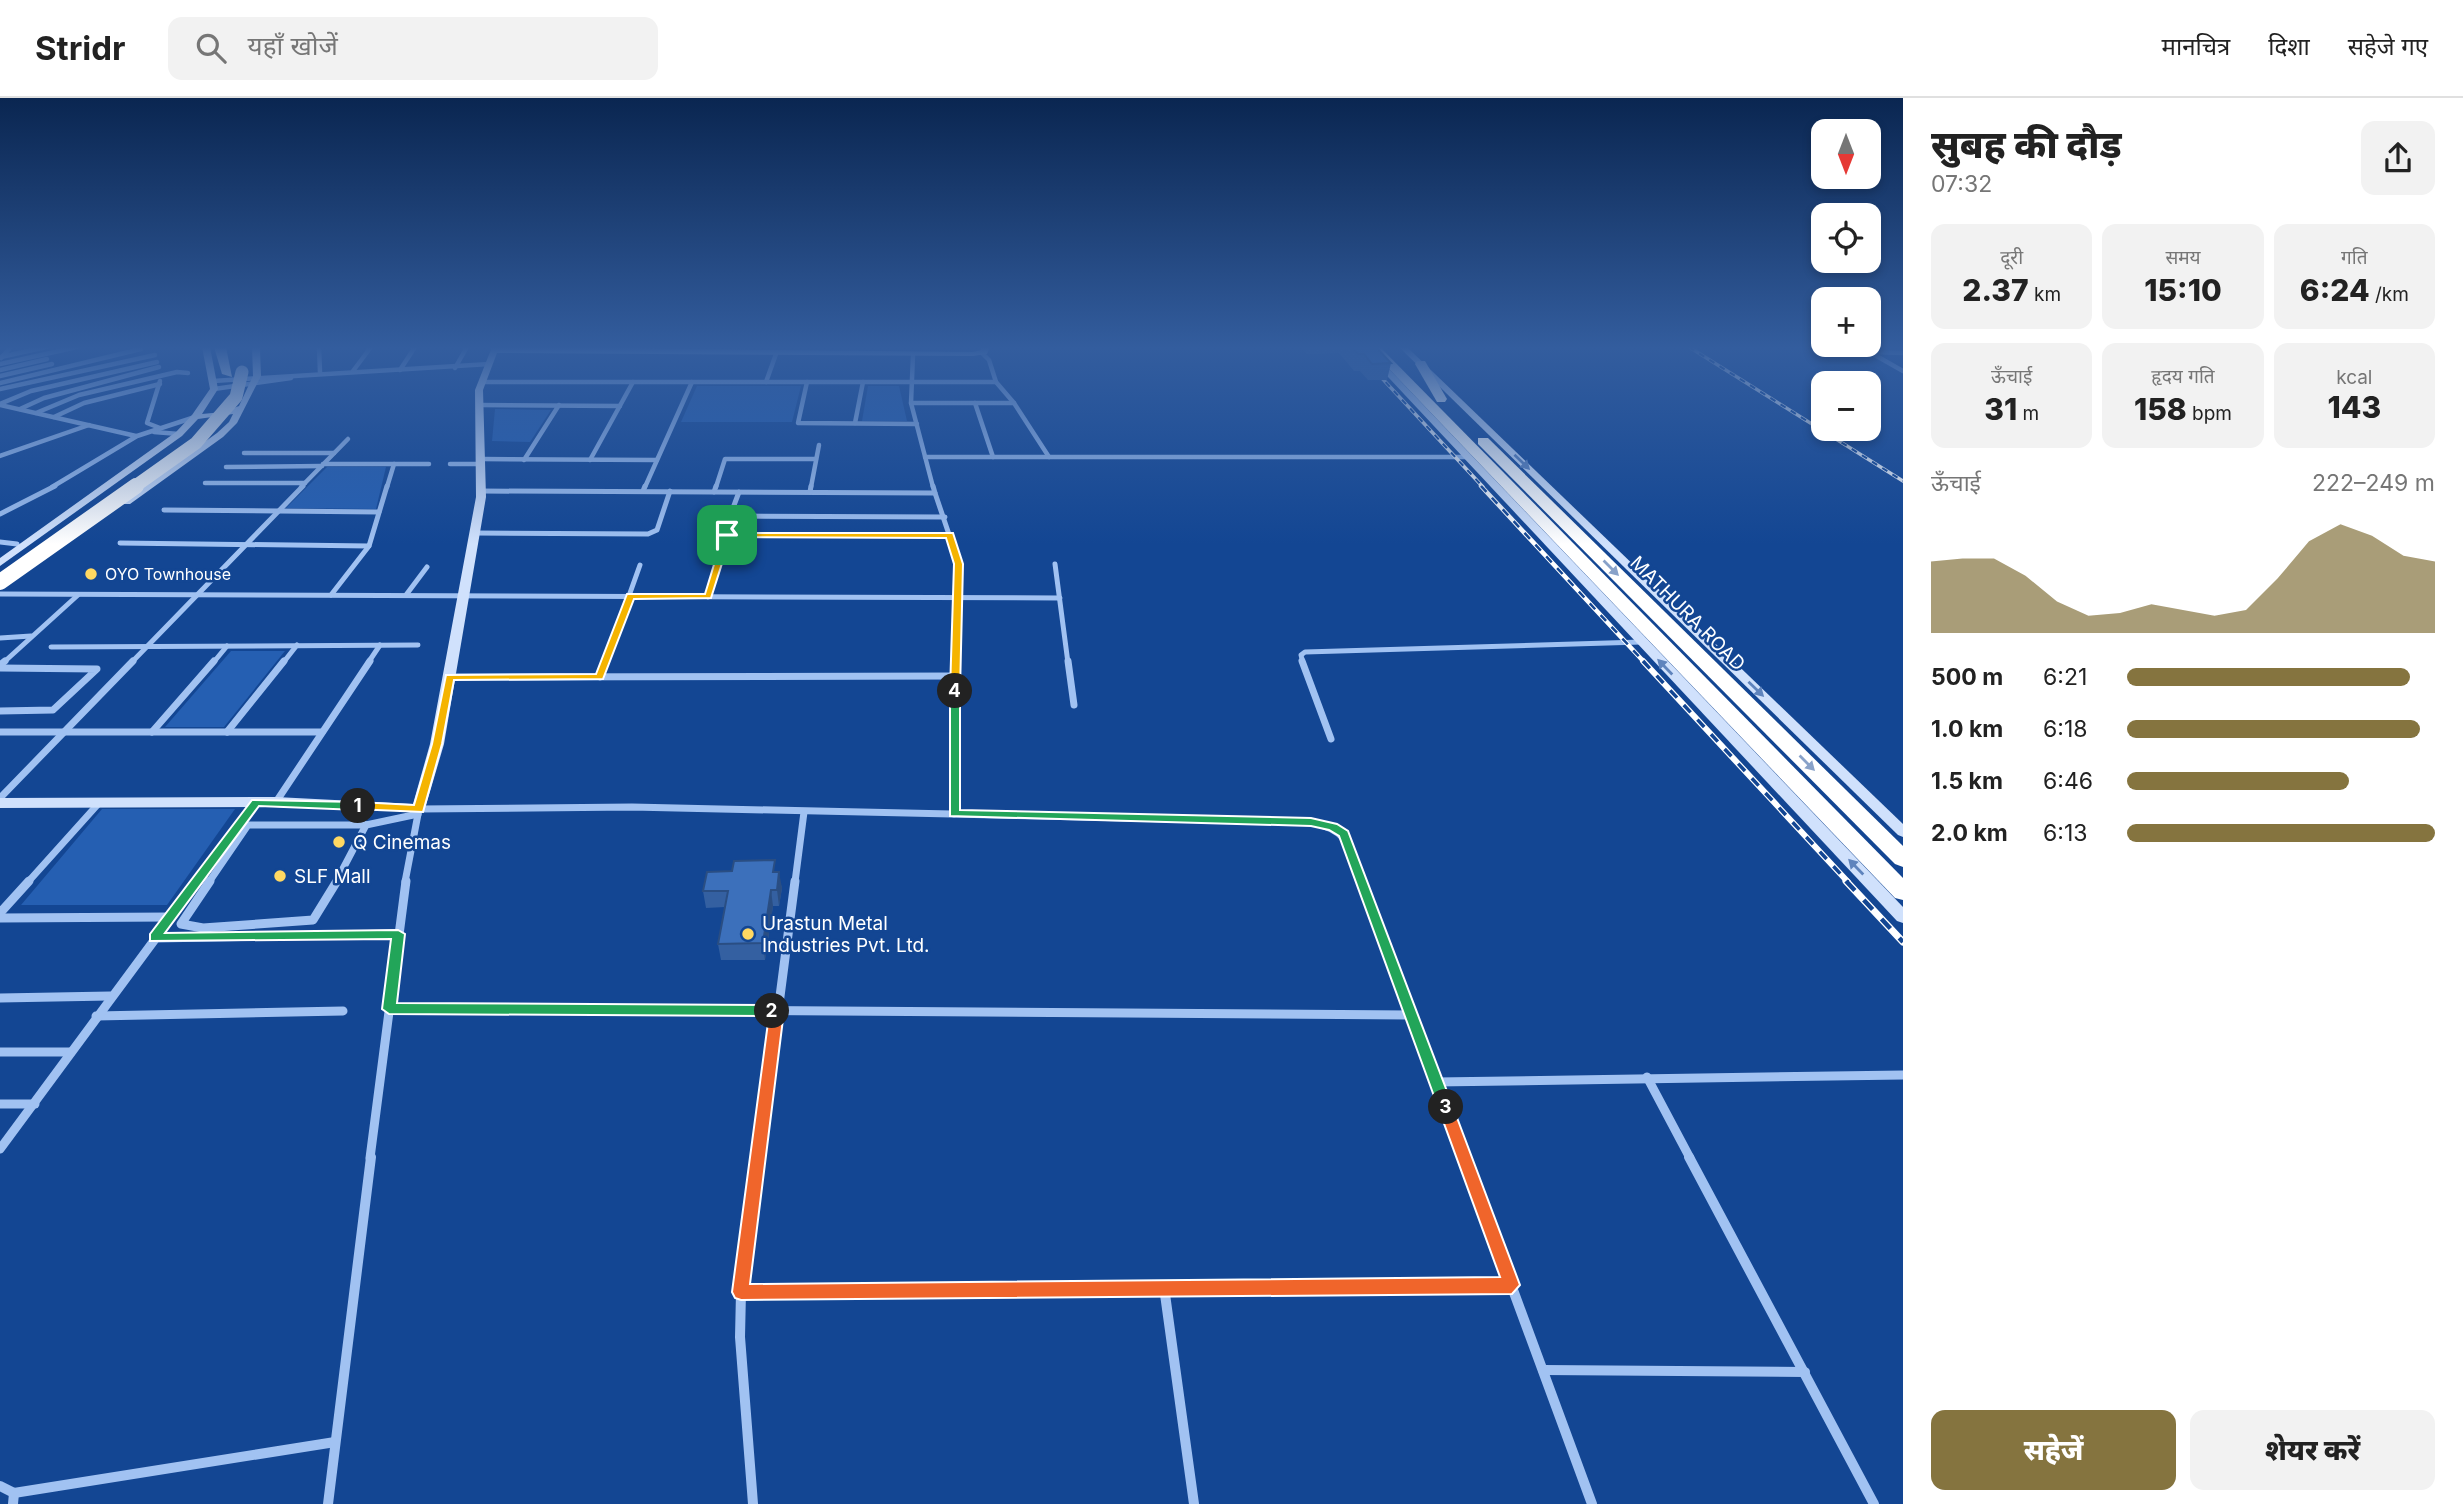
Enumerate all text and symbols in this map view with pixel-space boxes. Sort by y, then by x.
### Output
search box [168,17,658,80]
text: Stridr [35,28,126,68]
icon: search [192,29,230,67]
text: यहाँ खोजें [248,30,338,61]
text: मानचित्र [2162,32,2230,61]
text: दिशा [2268,32,2310,61]
text: सहेजे गए [2348,32,2428,61]
north arrow [1811,119,1881,189]
map controls [1811,119,1881,441]
text: सुबह की दौड़ [1931,121,2122,167]
button: share [2361,121,2435,195]
text: 07:32 [1931,170,1992,198]
button: locate [1811,203,1881,273]
text: दूरी [2000,246,2023,269]
text: समय [2165,246,2201,269]
text: गति [2341,246,2368,269]
text: 2.37 [1962,272,2029,308]
text: 15:10 [2144,272,2222,308]
text: 6:24 [2300,272,2370,308]
text: km [2029,283,2061,306]
text: /km [2370,283,2409,306]
button: + [1811,287,1881,357]
text: ऊँचाई [1991,365,2032,388]
text: हृदय गति [2151,365,2215,388]
text: kcal [2336,366,2372,389]
button: − [1811,371,1881,441]
text: 143 [2328,389,2381,425]
text: 31 [1984,391,2017,427]
text: 158 [2134,391,2187,427]
text: m [2017,402,2039,425]
text: bpm [2187,402,2232,425]
one-way arrow [1514,454,1531,471]
text: ऊँचाई [1931,469,1981,497]
text: 222–249 m [2312,469,2435,497]
pin [697,505,757,565]
icon: arrive [708,516,746,554]
street label: MATHURA ROAD [1625,551,1750,676]
one-way arrow [1602,559,1618,576]
place label: OYO Townhouse [105,564,231,584]
marker: OYO Townhouse [83,566,99,582]
one-way arrow [1657,658,1673,676]
text: 500 m [1931,663,2003,691]
text: 6:21 [2043,663,2087,691]
pin: 4 [937,674,972,708]
text: 4 [948,679,961,702]
one-way arrow [1747,681,1764,697]
text: 1.0 km [1931,715,2003,743]
text: 6:18 [2043,715,2087,743]
one-way arrow [1798,754,1814,771]
text: 1.5 km [1931,767,2003,795]
text: 6:46 [2043,767,2093,795]
pin: 1 [340,788,376,824]
text: 1 [353,794,362,817]
text: 2.0 km [1931,819,2008,847]
text: 6:13 [2043,819,2087,847]
place label: Q Cinemas [353,831,451,854]
marker: Q Cinemas [331,834,347,850]
one-way arrow [1848,858,1864,876]
place label: SLF Mall [294,865,371,888]
marker: SLF Mall [272,868,288,884]
place label: Urastun Metal Industries Pvt. Ltd. [762,912,930,957]
marker: Urastun Metal Industries Pvt. Ltd. [740,926,756,942]
pin: 2 [754,993,790,1028]
text: 2 [766,999,777,1022]
pin: 3 [1428,1090,1464,1124]
text: 3 [1439,1095,1452,1118]
button: सहेजें [1931,1410,2176,1490]
button: शेयर करें [2190,1410,2435,1490]

